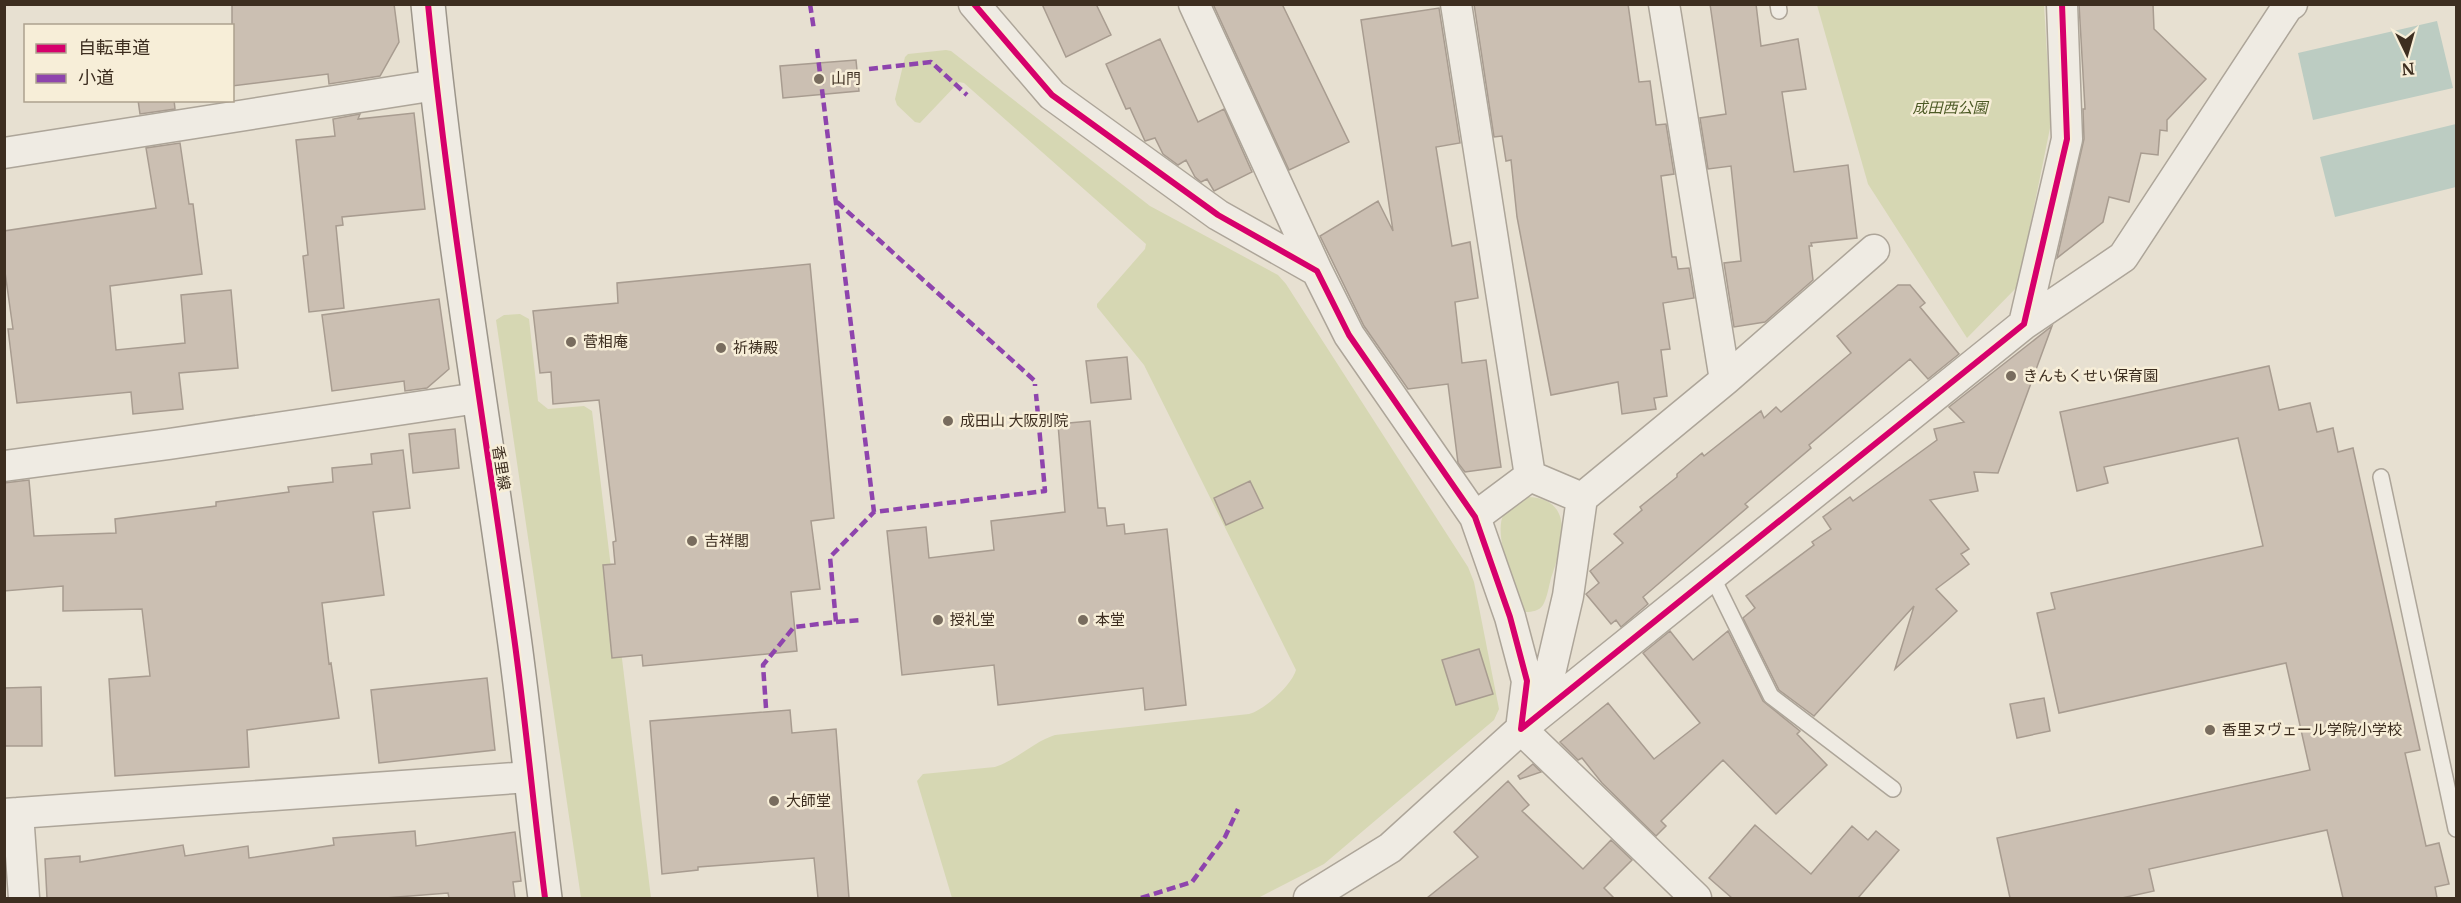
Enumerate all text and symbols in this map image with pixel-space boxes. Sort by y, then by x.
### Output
legend [24,24,234,102]
north arrow [2377,24,2437,84]
text: 自転車道 [78,36,150,59]
text: N [2401,58,2415,79]
text: 小道 [78,66,114,89]
place label: 山門 [831,69,861,88]
marker: 山門 [812,72,826,86]
park label: 成田西公園 [1912,98,1989,117]
place label: 菅相庵 [583,332,628,351]
marker: 菅相庵 [564,335,578,349]
place label: 祈祷殿 [733,338,778,357]
marker: 祈祷殿 [714,341,728,355]
place label: きんもくせい保育園 [2023,366,2158,385]
marker: きんもくせい保育園 [2004,369,2018,383]
place label: 成田山 大阪別院 [960,411,1069,430]
marker: 成田山 大阪別院 [941,414,955,428]
street label: 香里線 [489,444,514,492]
place label: 吉祥閣 [704,531,749,550]
marker: 吉祥閣 [685,534,699,548]
place label: 授礼堂 [950,610,995,629]
place label: 本堂 [1095,610,1125,629]
marker: 授礼堂 [931,613,945,627]
marker: 本堂 [1076,613,1090,627]
place label: 香里ヌヴェール学院小学校 [2222,720,2402,739]
marker: 香里ヌヴェール学院小学校 [2203,723,2217,737]
place label: 大師堂 [786,791,831,810]
marker: 大師堂 [767,794,781,808]

